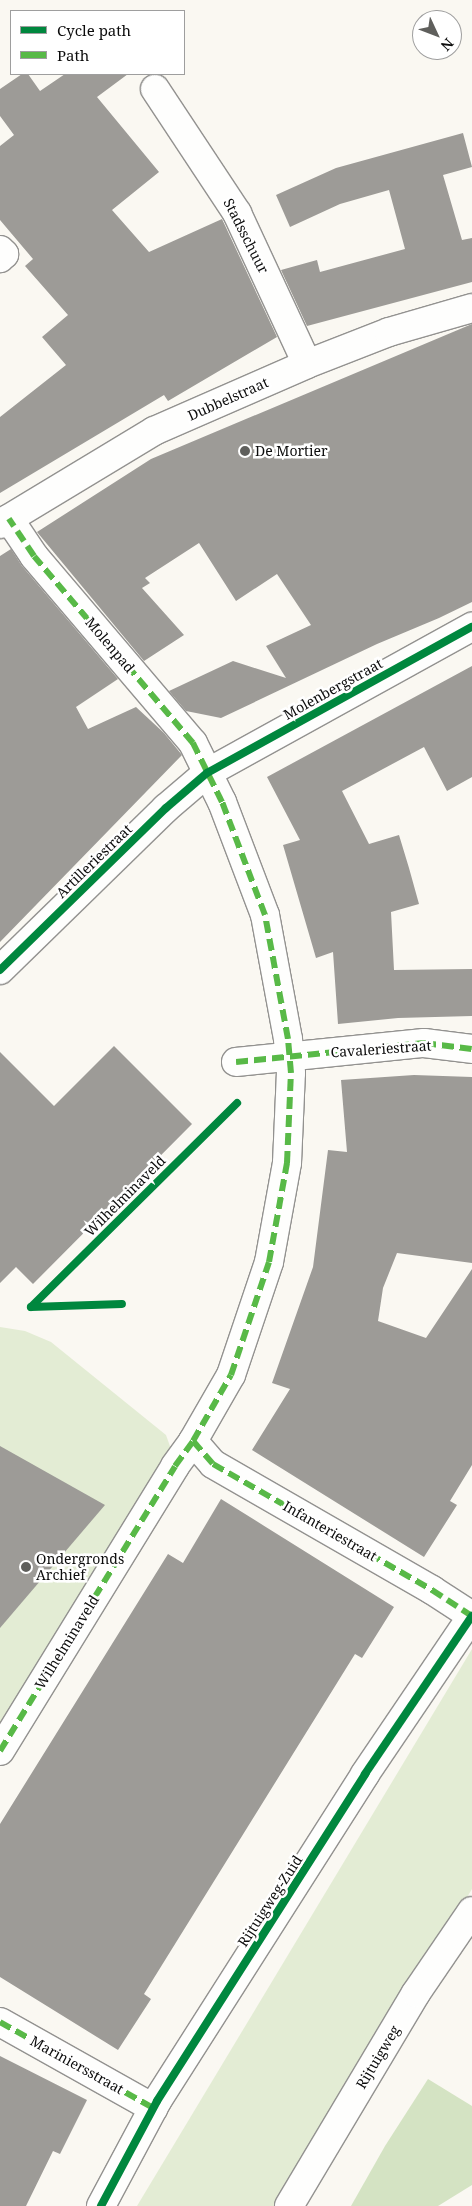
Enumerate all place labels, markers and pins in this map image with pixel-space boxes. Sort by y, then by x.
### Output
place label: De Mortier [255,443,328,459]
marker: De Mortier [239,445,251,457]
place label: Ondergronds Archief [36,1551,124,1584]
marker: Ondergronds Archief [20,1561,32,1573]

